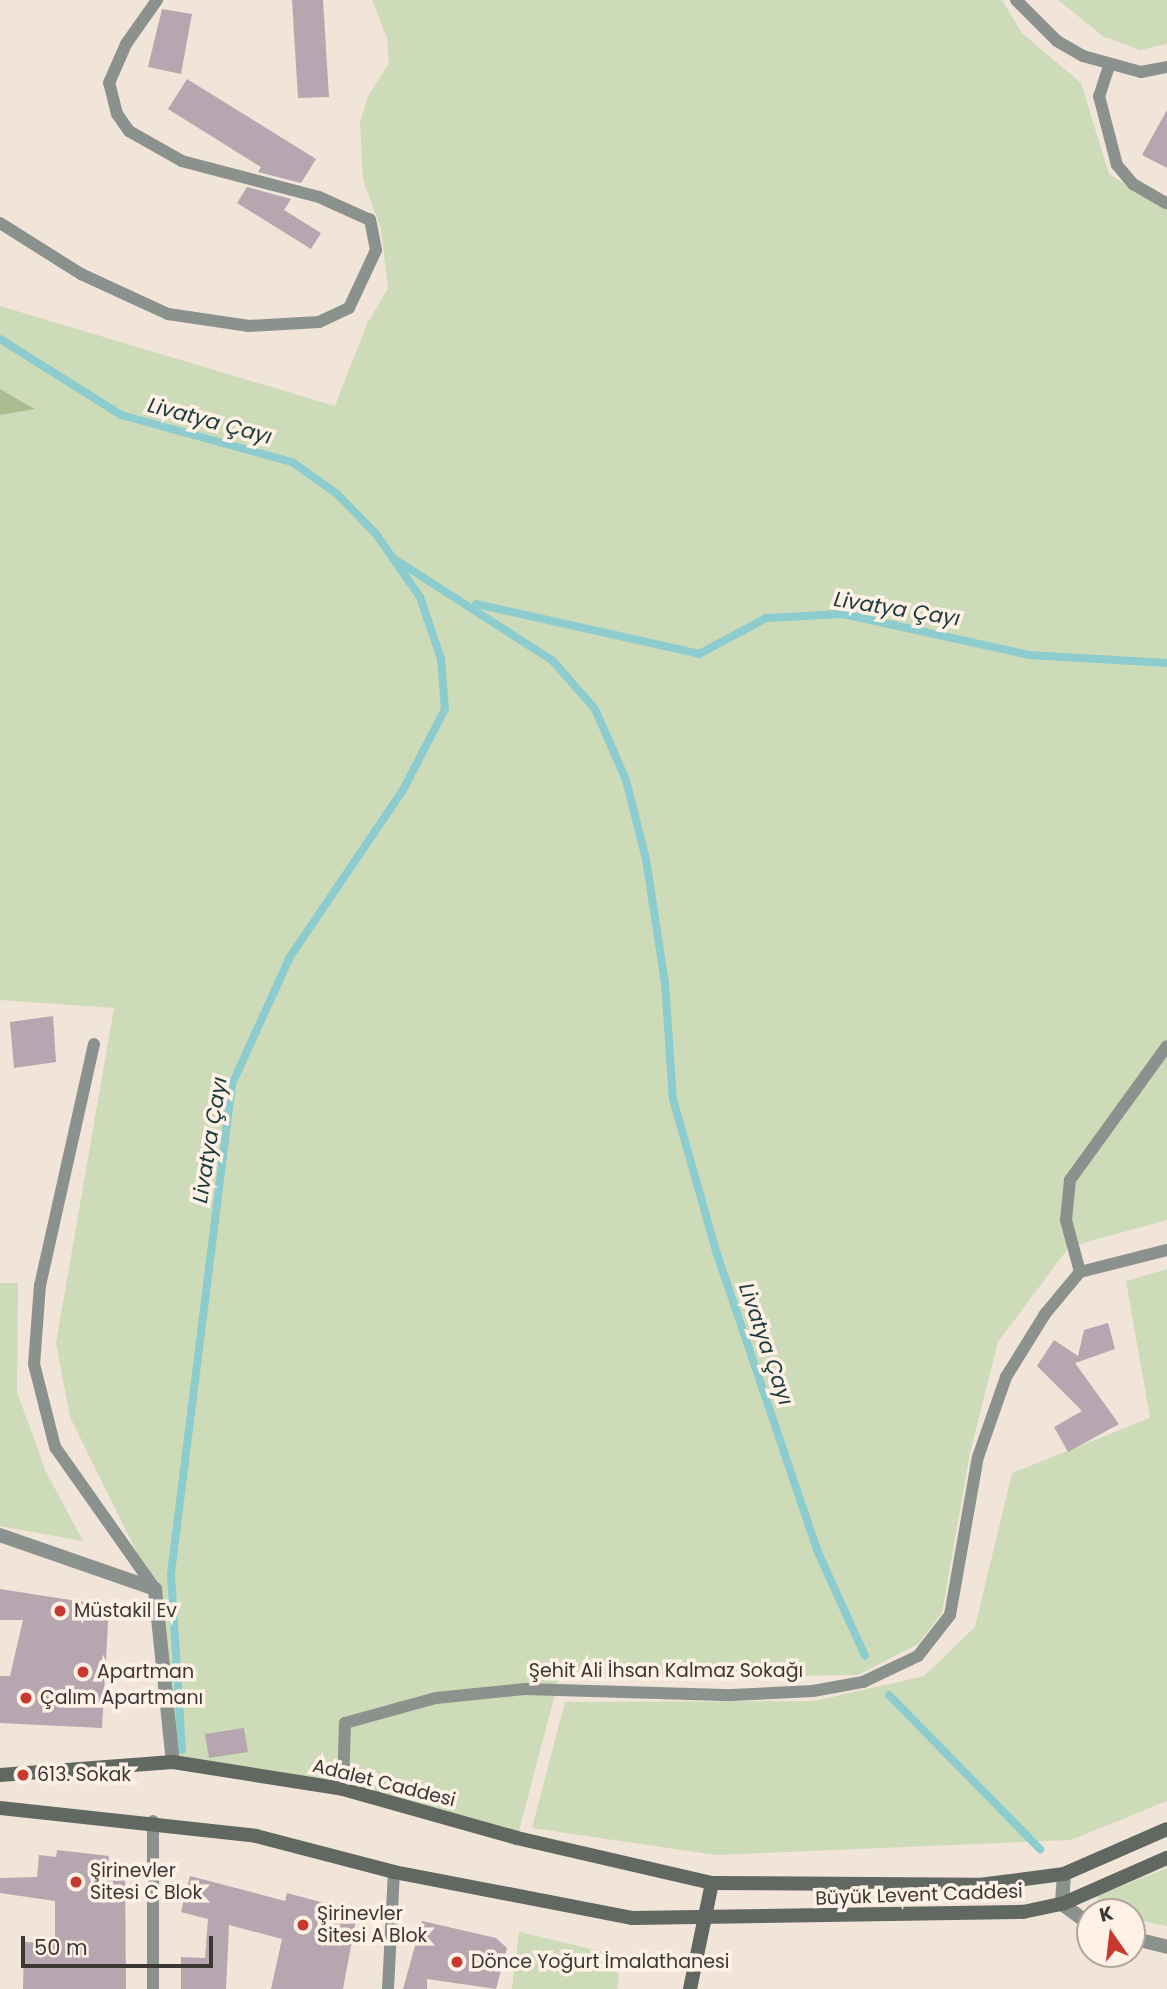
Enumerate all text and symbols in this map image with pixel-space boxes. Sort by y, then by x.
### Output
water label: Livatya Çayı [145,392,275,450]
water label: Livatya Çayı [832,587,962,631]
water label: Livatya Çayı [188,1075,232,1205]
water label: Livatya Çayı [733,1280,799,1408]
place label: Müstakil Ev [74,1600,177,1622]
marker: Müstakil Ev [52,1603,68,1619]
street label: Şehit Ali İhsan Kalmaz Sokağı [529,1660,803,1682]
place label: Apartman [97,1661,194,1683]
marker: Apartman [75,1664,91,1680]
place label: Çalım Apartmanı [40,1687,203,1709]
marker: Çalım Apartmanı [18,1690,34,1706]
street label: Adalet Caddesi [310,1754,458,1812]
place label: 613. Sokak [37,1764,131,1786]
marker: 613. Sokak [15,1767,31,1783]
place label: Şirinevler Sitesi C Blok [90,1860,202,1904]
marker: Şirinevler Sitesi C Blok [68,1874,84,1890]
street label: Büyük Levent Caddesi [815,1880,1023,1910]
north arrow [1076,1898,1146,1968]
text: K [1097,1899,1116,1929]
place label: Şirinevler Sitesi A Blok [317,1903,427,1947]
marker: Şirinevler Sitesi A Blok [295,1917,311,1933]
scale bar [24,1923,217,1967]
text: 50 m [34,1933,88,1962]
place label: Dönce Yoğurt İmalathanesi [471,1951,730,1973]
marker: Dönce Yoğurt İmalathanesi [449,1954,465,1970]

